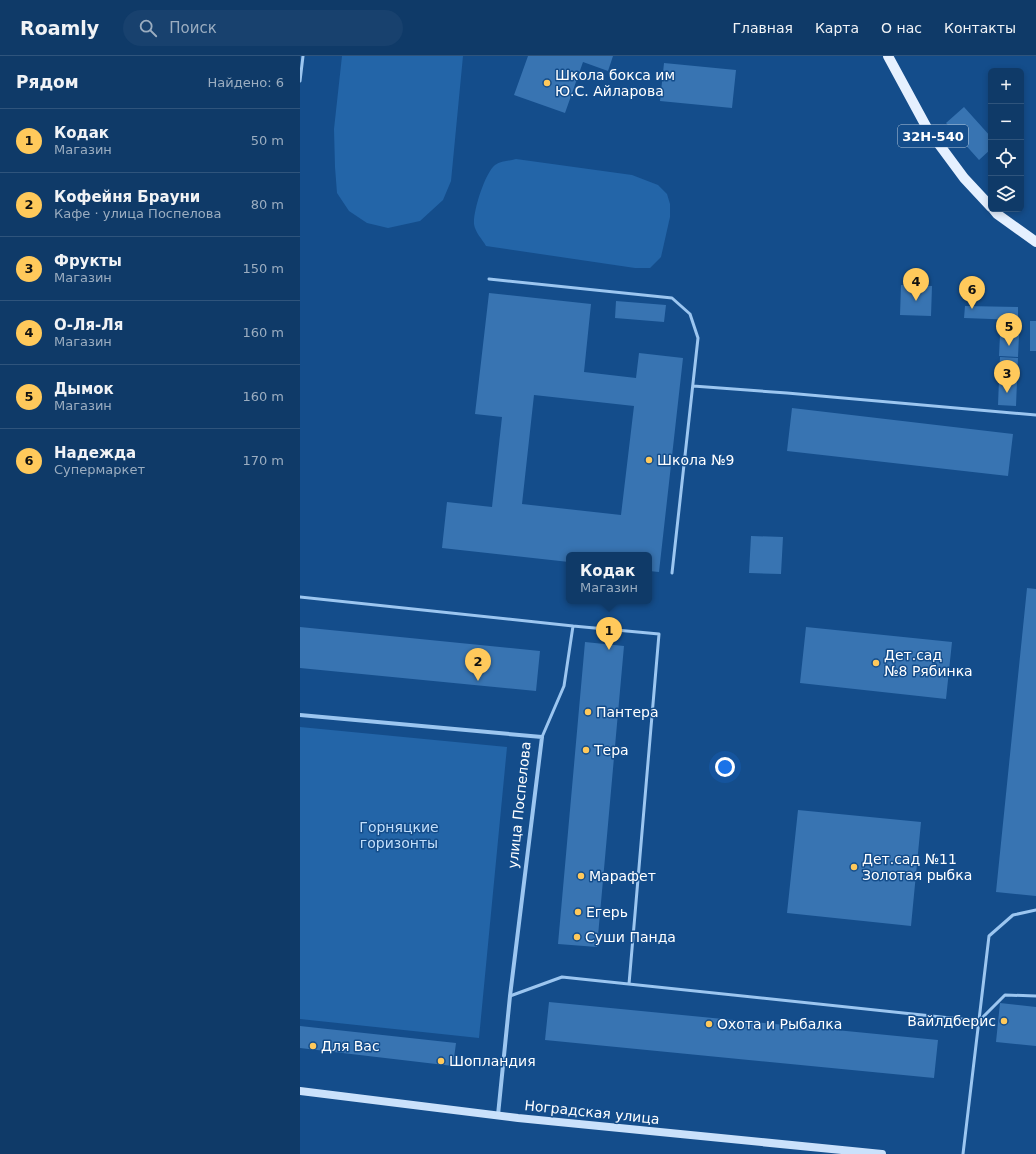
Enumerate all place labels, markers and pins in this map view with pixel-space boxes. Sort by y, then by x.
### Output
place label: Школа бокса им Ю.С. Айларова [555,67,675,99]
marker: Школа бокса им Ю.С. Айларова [542,78,552,88]
pin: 4 [903,268,929,301]
pin: 6 [959,276,985,309]
pin: 5 [996,313,1022,346]
pin: 3 [994,360,1020,393]
place label: Школа №9 [657,452,734,468]
marker: Школа №9 [644,455,654,465]
pin: 1 [596,617,622,650]
place label: Дет.сад №8 Рябинка [884,647,973,679]
pin: 2 [465,648,491,681]
marker: Дет.сад №8 Рябинка [871,658,881,668]
place label: Пантера [596,704,659,720]
marker: Пантера [583,707,593,717]
place label: Тера [593,742,629,758]
marker: Тера [581,745,591,755]
place label: Дет.сад №11 Золотая рыбка [862,851,972,883]
marker: Дет.сад №11 Золотая рыбка [849,862,859,872]
place label: Марафет [589,868,656,884]
marker: Марафет [576,871,586,881]
place label: Егерь [586,904,628,920]
marker: Егерь [573,907,583,917]
place label: Суши Панда [585,929,676,945]
marker: Суши Панда [572,932,582,942]
place label: Вайлдберис [907,1013,996,1029]
place label: Охота и Рыбалка [717,1016,842,1032]
marker: Вайлдберис [999,1016,1009,1026]
marker: Охота и Рыбалка [704,1019,714,1029]
place label: Для Вас [321,1038,380,1054]
marker: Для Вас [308,1041,318,1051]
place label: Шопландия [449,1053,536,1069]
marker: Шопландия [436,1056,446,1066]

